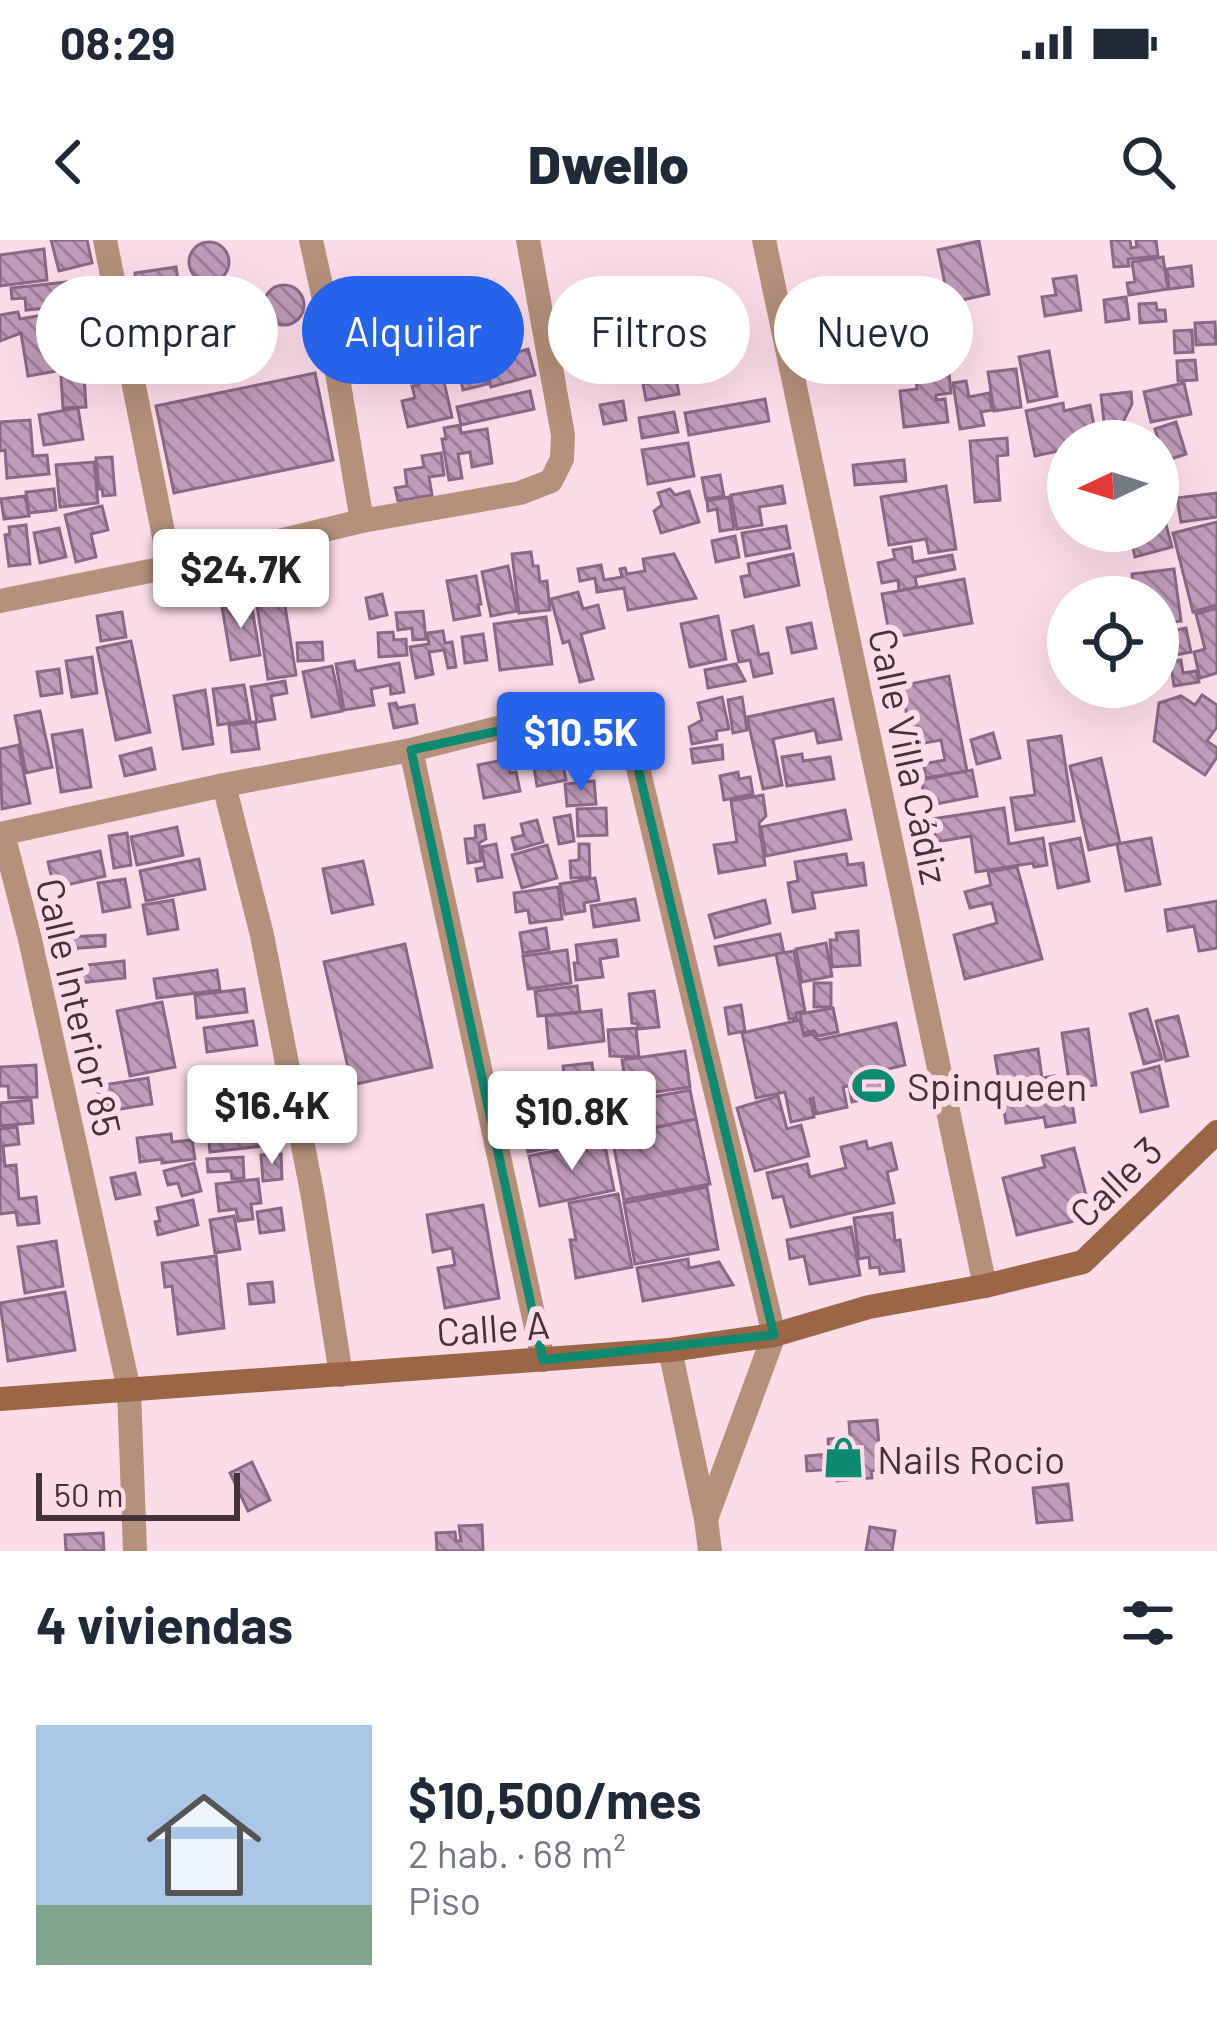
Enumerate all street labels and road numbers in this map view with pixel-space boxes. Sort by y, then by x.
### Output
street label: Calle Villa Cádiz [860,624,960,888]
street label: Calle Interior 85 [28,874,132,1140]
street label: Calle 3 [1059,1126,1171,1236]
street label: Calle A [435,1300,551,1354]

